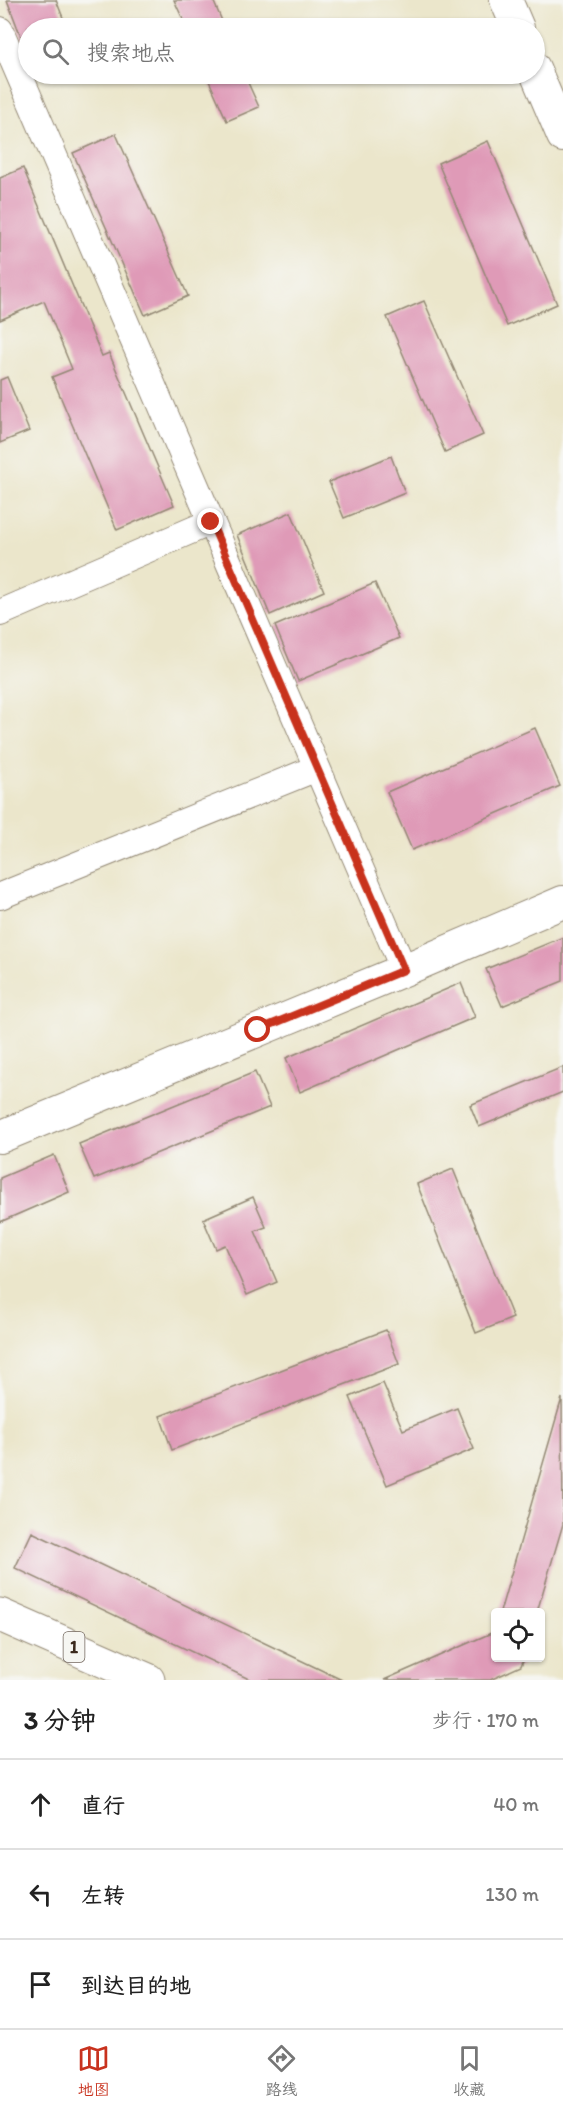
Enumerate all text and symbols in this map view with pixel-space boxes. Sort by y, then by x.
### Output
search box [18,18,545,84]
icon: search [39,35,72,68]
text: 搜索地点 [87,39,175,66]
route end [197,508,223,534]
route start [244,1016,270,1042]
map controls [491,1608,545,1662]
button: locate [491,1608,545,1662]
road number: 1 [64,1632,84,1662]
text: 3 分钟 [24,1704,96,1736]
text: 步行 · 170 m [432,1708,539,1732]
icon: ahead [24,1788,57,1821]
text: 直行 [81,1792,125,1819]
text: 40 m [493,1792,539,1816]
icon: left [24,1878,57,1911]
text: 左转 [81,1882,125,1909]
text: 130 m [485,1882,539,1906]
icon: arrive [24,1968,57,2001]
text: 到达目的地 [81,1972,191,1999]
tab: 地图 [77,2042,110,2100]
tab: 路线 [265,2042,298,2100]
tab: 收藏 [453,2042,486,2100]

